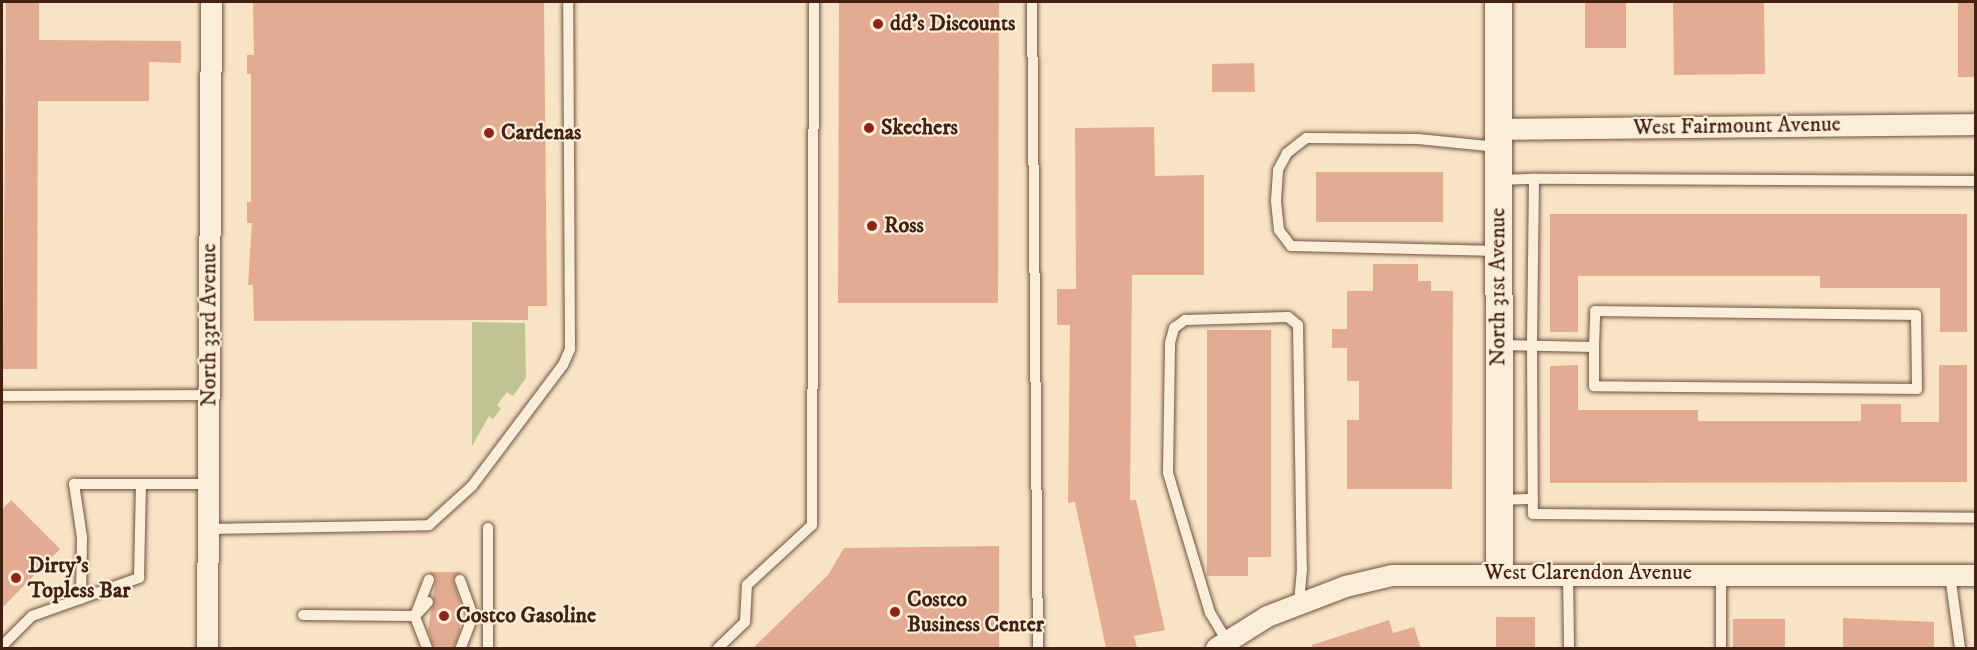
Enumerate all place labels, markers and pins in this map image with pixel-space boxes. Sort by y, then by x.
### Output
place label: dd's Discounts [890,11,1015,37]
marker: dd's Discounts [871,17,885,31]
place label: Skechers [881,115,958,141]
place label: Cardenas [501,120,581,146]
marker: Skechers [862,121,876,135]
marker: Cardenas [482,126,496,140]
place label: Ross [884,213,924,239]
marker: Ross [865,219,879,233]
place label: Dirty's Topless Bar [28,552,130,604]
marker: Dirty's Topless Bar [9,571,23,585]
place label: Costco Business Center [907,586,1044,638]
place label: Costco Gasoline [456,603,596,629]
marker: Costco Business Center [888,605,902,619]
marker: Costco Gasoline [437,609,451,623]

